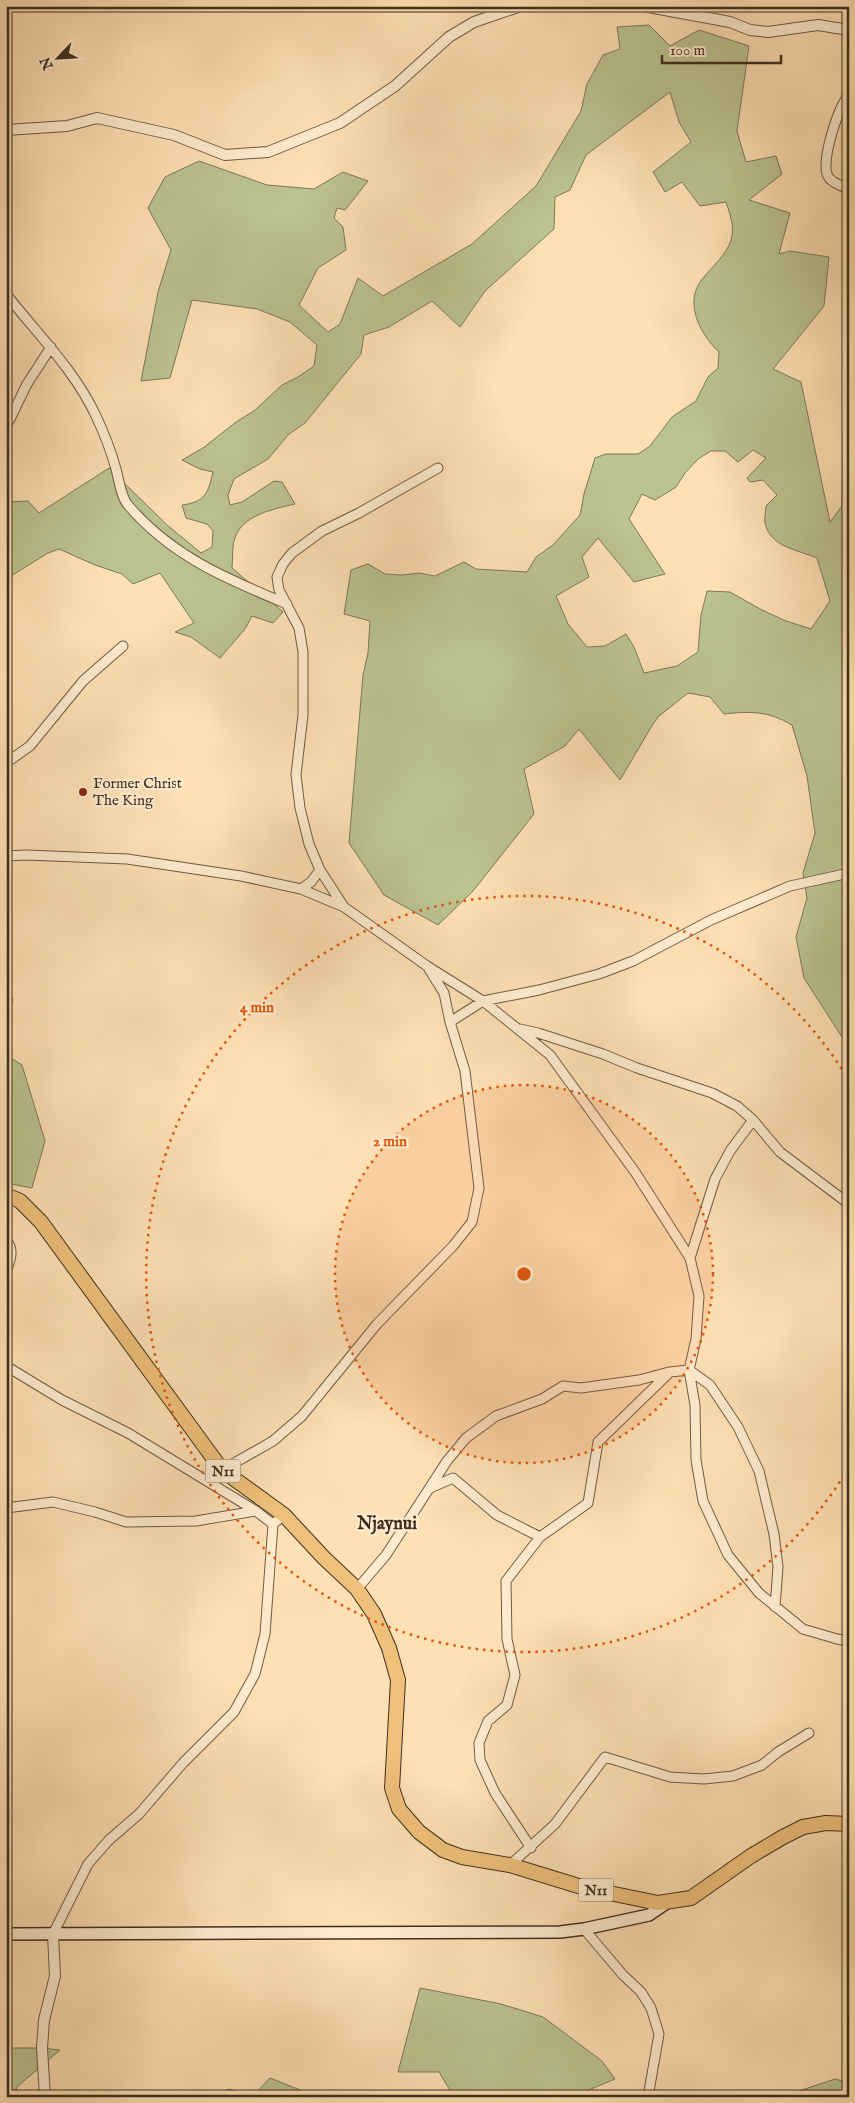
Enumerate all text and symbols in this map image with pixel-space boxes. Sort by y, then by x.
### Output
north arrow [32,32,82,82]
scale bar [662,32,781,64]
text: 100 m [670,41,706,60]
text: N [36,54,58,73]
place label: Former Christ The King [93,774,182,810]
marker: Former Christ The King [77,786,89,798]
text: 4 min [240,998,274,1017]
text: 2 min [373,1132,407,1151]
centre of rings [515,1265,533,1283]
road number: N11 [206,1460,240,1482]
district label: Njaynui [356,1513,417,1536]
road number: N11 [578,1878,614,1902]

